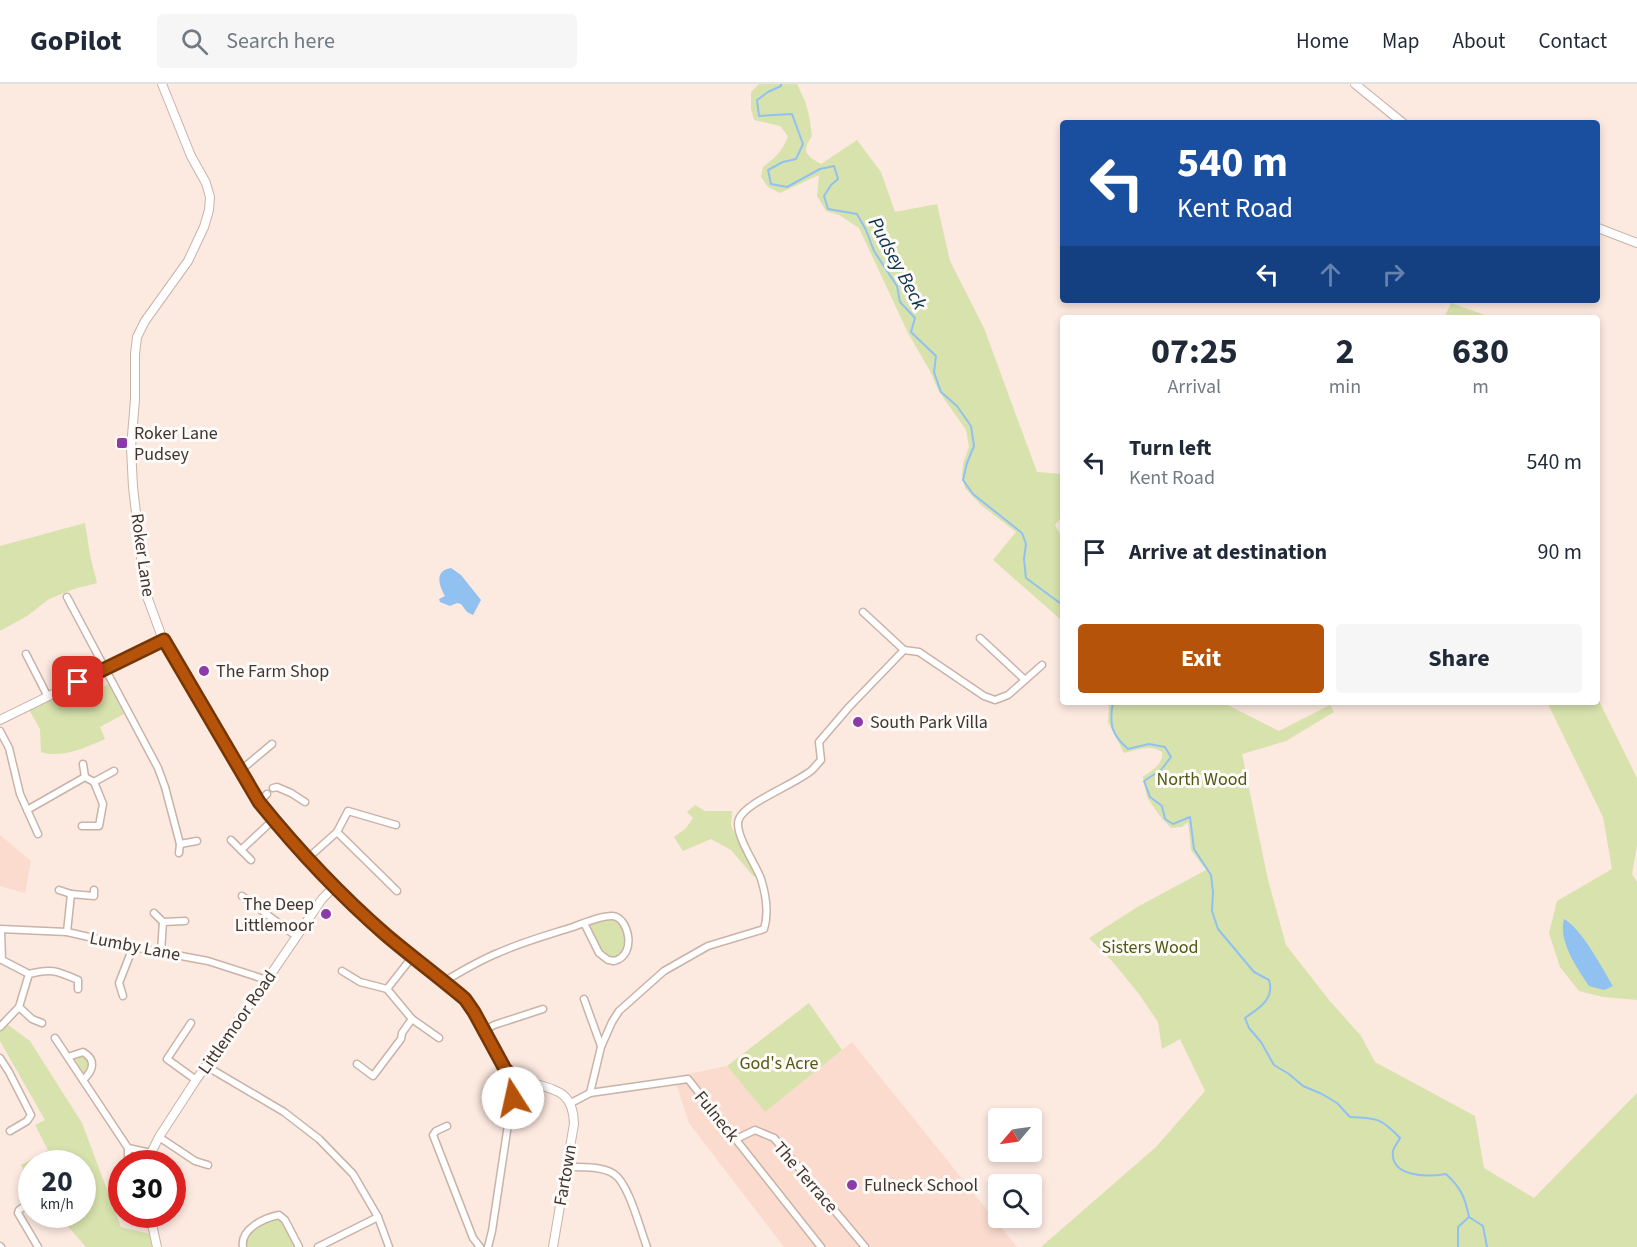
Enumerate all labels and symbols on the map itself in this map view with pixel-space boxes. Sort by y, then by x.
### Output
water label: Pudsey Beck [861,212,934,315]
place label: Roker Lane Pudsey [134,421,218,467]
marker: Roker Lane Pudsey [115,436,129,450]
street label: Roker Lane [124,512,161,598]
pin [52,656,103,707]
place label: The Farm Shop [216,659,329,684]
marker: The Farm Shop [197,664,211,678]
place label: South Park Villa [870,710,988,735]
marker: South Park Villa [851,715,865,729]
park label: North Wood [1157,767,1247,792]
place label: The Deep Littlemoor [235,892,315,938]
marker: The Deep Littlemoor [319,907,333,921]
street label: Lumby Lane [87,925,182,968]
park label: Sisters Wood [1102,935,1198,960]
street label: Littlemoor Road [192,965,282,1079]
park label: God's Acre [739,1051,819,1076]
position arrow [481,1066,545,1130]
street label: Fulneck [688,1086,745,1147]
north arrow [988,1108,1042,1162]
street label: The Terrace [768,1136,844,1219]
street label: Fartown [548,1142,583,1208]
speed limit sign: 30 [108,1150,186,1228]
place label: Fulneck School [864,1173,978,1198]
marker: Fulneck School [845,1178,859,1192]

